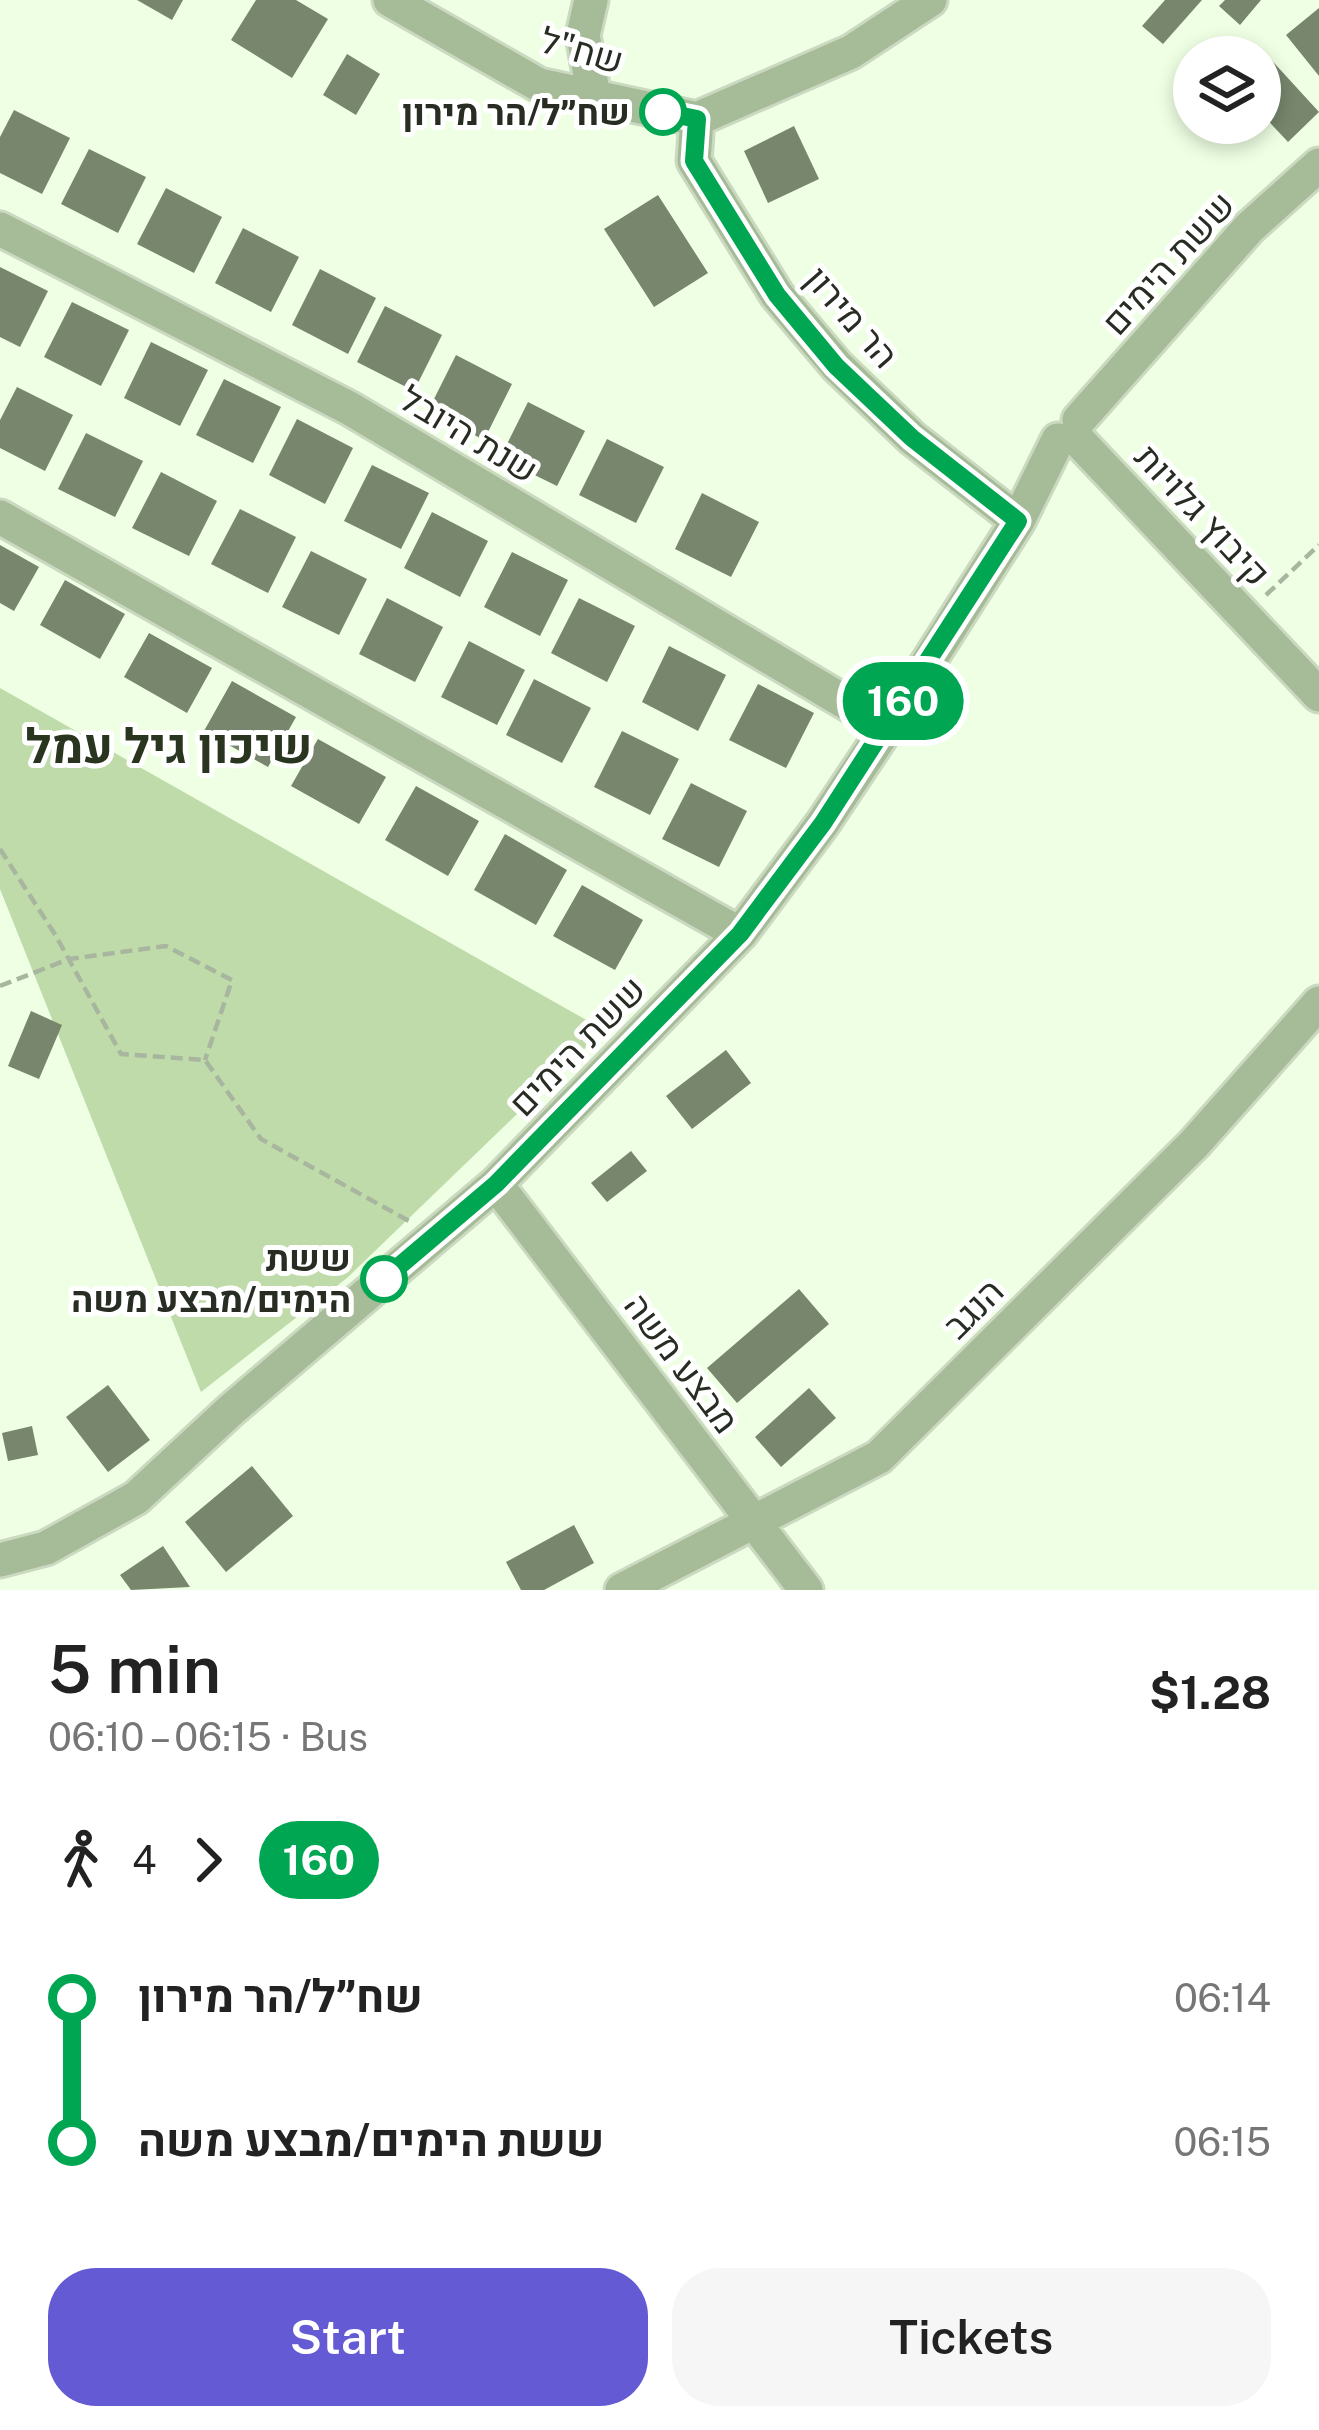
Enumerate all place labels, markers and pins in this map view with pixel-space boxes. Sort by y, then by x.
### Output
marker: שח״ל/הר מירון [641,90,685,134]
place label: שח״ל/הר מירון [402,91,630,133]
place label: ששת הימים/מבצע משה [71,1237,351,1320]
marker: ששת הימים/מבצע משה [362,1257,406,1301]

